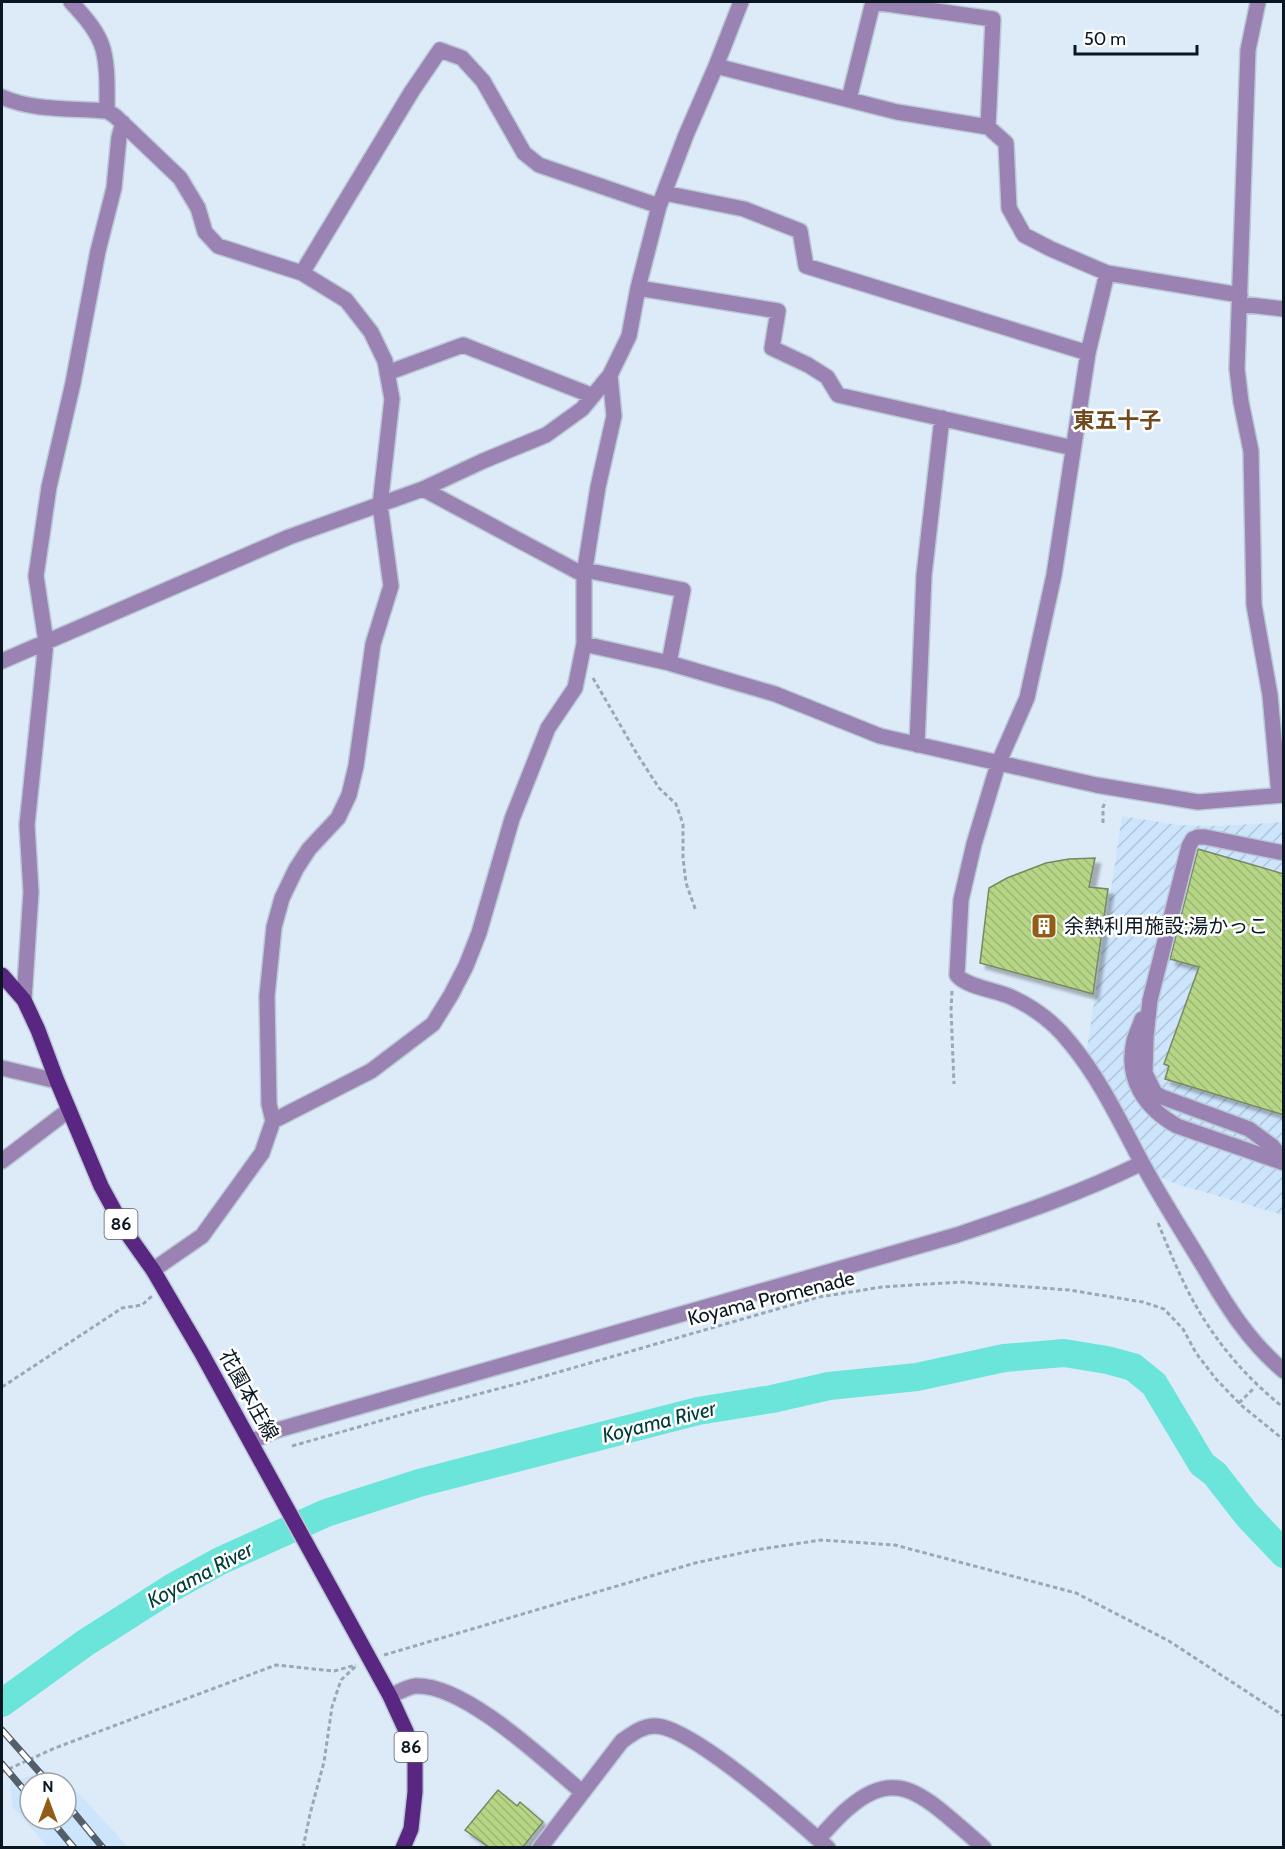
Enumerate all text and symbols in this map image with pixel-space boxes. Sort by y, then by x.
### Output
scale bar [1075,18,1196,56]
text: 50 m [1084,28,1126,50]
district label: 東五十子 [1073,407,1161,434]
building icon: 余熱利用施設;湯かっこ [1029,911,1059,941]
place label: 余熱利用施設;湯かっこ [1064,914,1268,938]
road number: 86 [104,1209,138,1239]
street label: Koyama Promenade [685,1266,857,1330]
street label: 花園本庄線 [214,1345,284,1445]
water label: Koyama River [600,1395,720,1448]
water label: Koyama River [143,1536,258,1613]
road number: 86 [394,1732,428,1762]
north arrow [18,1771,78,1831]
text: N [42,1777,54,1796]

